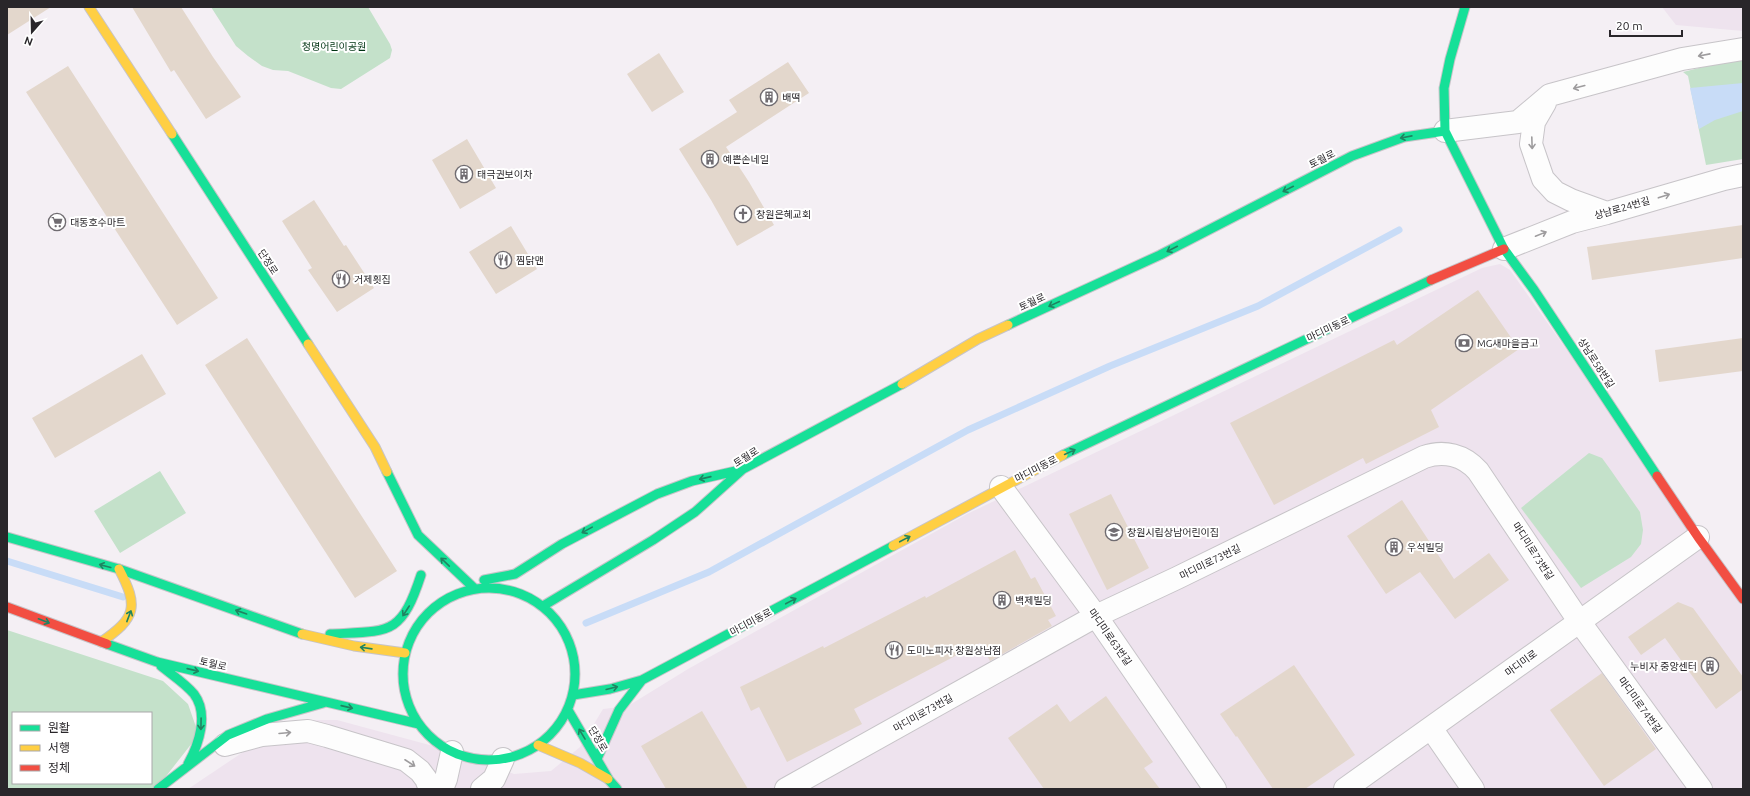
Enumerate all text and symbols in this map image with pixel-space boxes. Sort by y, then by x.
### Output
north arrow [12,12,52,52]
scale bar [1610,12,1682,38]
text: 20 m [1616,19,1643,32]
text: N [23,34,34,48]
park label: 청명어린이공원 [302,41,366,52]
one-way arrow [1698,51,1711,59]
one-way arrow [1572,84,1585,91]
building icon: 배떡 [759,87,779,107]
place label: 배떡 [782,92,800,103]
one-way arrow [1400,133,1413,141]
one-way arrow [1528,136,1536,149]
street label: 토월로 [1307,148,1337,170]
building icon: 예쁜손네일 [700,149,720,169]
place label: 예쁜손네일 [723,154,769,165]
building icon: 태극권보이차 [454,164,474,184]
place label: 태극권보이차 [477,169,533,180]
one-way arrow [1282,186,1294,193]
one-way arrow [1658,191,1670,199]
street label: 상남로24번길 [1593,195,1651,221]
church icon: 창원은혜교회 [733,204,753,224]
place label: 창원은혜교회 [756,209,811,220]
supermarket icon: 대동호수마트 [47,212,67,232]
place label: 대동호수마트 [70,217,125,228]
one-way arrow [1534,230,1546,238]
one-way arrow [1166,245,1178,253]
street label: 단정로 [256,247,280,277]
restaurant icon: 찜닭맨 [493,250,513,270]
place label: 찜닭맨 [516,255,544,266]
restaurant icon: 거제횟집 [331,269,351,289]
place label: 거제횟집 [354,274,391,285]
street label: 토월로 [1017,291,1047,313]
one-way arrow [1049,301,1061,308]
street label: 마디미동로 [1305,314,1351,344]
bank icon: MG새마을금고 [1454,333,1474,353]
street label: 상남로58번길 [1576,336,1616,390]
place label: MG새마을금고 [1477,338,1538,349]
street label: 토월로 [731,445,761,469]
one-way arrow [1063,448,1075,455]
street label: 마디미동로 [1013,454,1059,484]
one-way arrow [699,475,712,483]
street label: 마디미로73번길 [1510,520,1556,582]
school or university icon: 창원시립상남어린이집 [1104,522,1124,542]
one-way arrow [581,527,593,535]
place label: 창원시립상남어린이집 [1127,527,1219,538]
one-way arrow [899,534,911,542]
building icon: 우석빌딩 [1384,537,1404,557]
street label: 마디미로73번길 [1178,542,1242,582]
place label: 우석빌딩 [1407,542,1444,553]
one-way arrow [440,558,450,567]
one-way arrow [99,561,112,569]
building icon: 백제빌딩 [992,590,1012,610]
place label: 백제빌딩 [1015,595,1052,606]
one-way arrow [785,596,797,604]
one-way arrow [402,605,411,616]
street label: 마디미동로 [728,606,774,638]
street label: 마디미로63번길 [1086,607,1134,667]
one-way arrow [235,608,248,615]
one-way arrow [125,610,133,622]
one-way arrow [37,617,49,625]
restaurant icon: 도미노피자 창원상남점 [884,640,904,660]
one-way arrow [360,644,373,652]
place label: 도미노피자 창원상남점 [907,645,1001,656]
street label: 마디미로 [1503,648,1539,678]
street label: 토월로 [198,656,228,672]
building icon: 누비자 중앙센터 [1700,656,1720,676]
place label: 누비자 중앙센터 [1630,661,1697,672]
one-way arrow [187,667,200,675]
street label: 마디미로74번길 [1616,675,1664,735]
one-way arrow [605,684,618,691]
street label: 마디미로73번길 [891,692,955,734]
one-way arrow [340,704,353,711]
legend [12,712,152,784]
one-way arrow [197,717,205,730]
text: 원활 [48,721,70,734]
street label: 단정로 [586,724,610,754]
one-way arrow [578,728,586,740]
one-way arrow [278,729,291,736]
text: 서행 [48,741,70,754]
one-way arrow [404,759,415,768]
text: 정체 [48,761,70,774]

